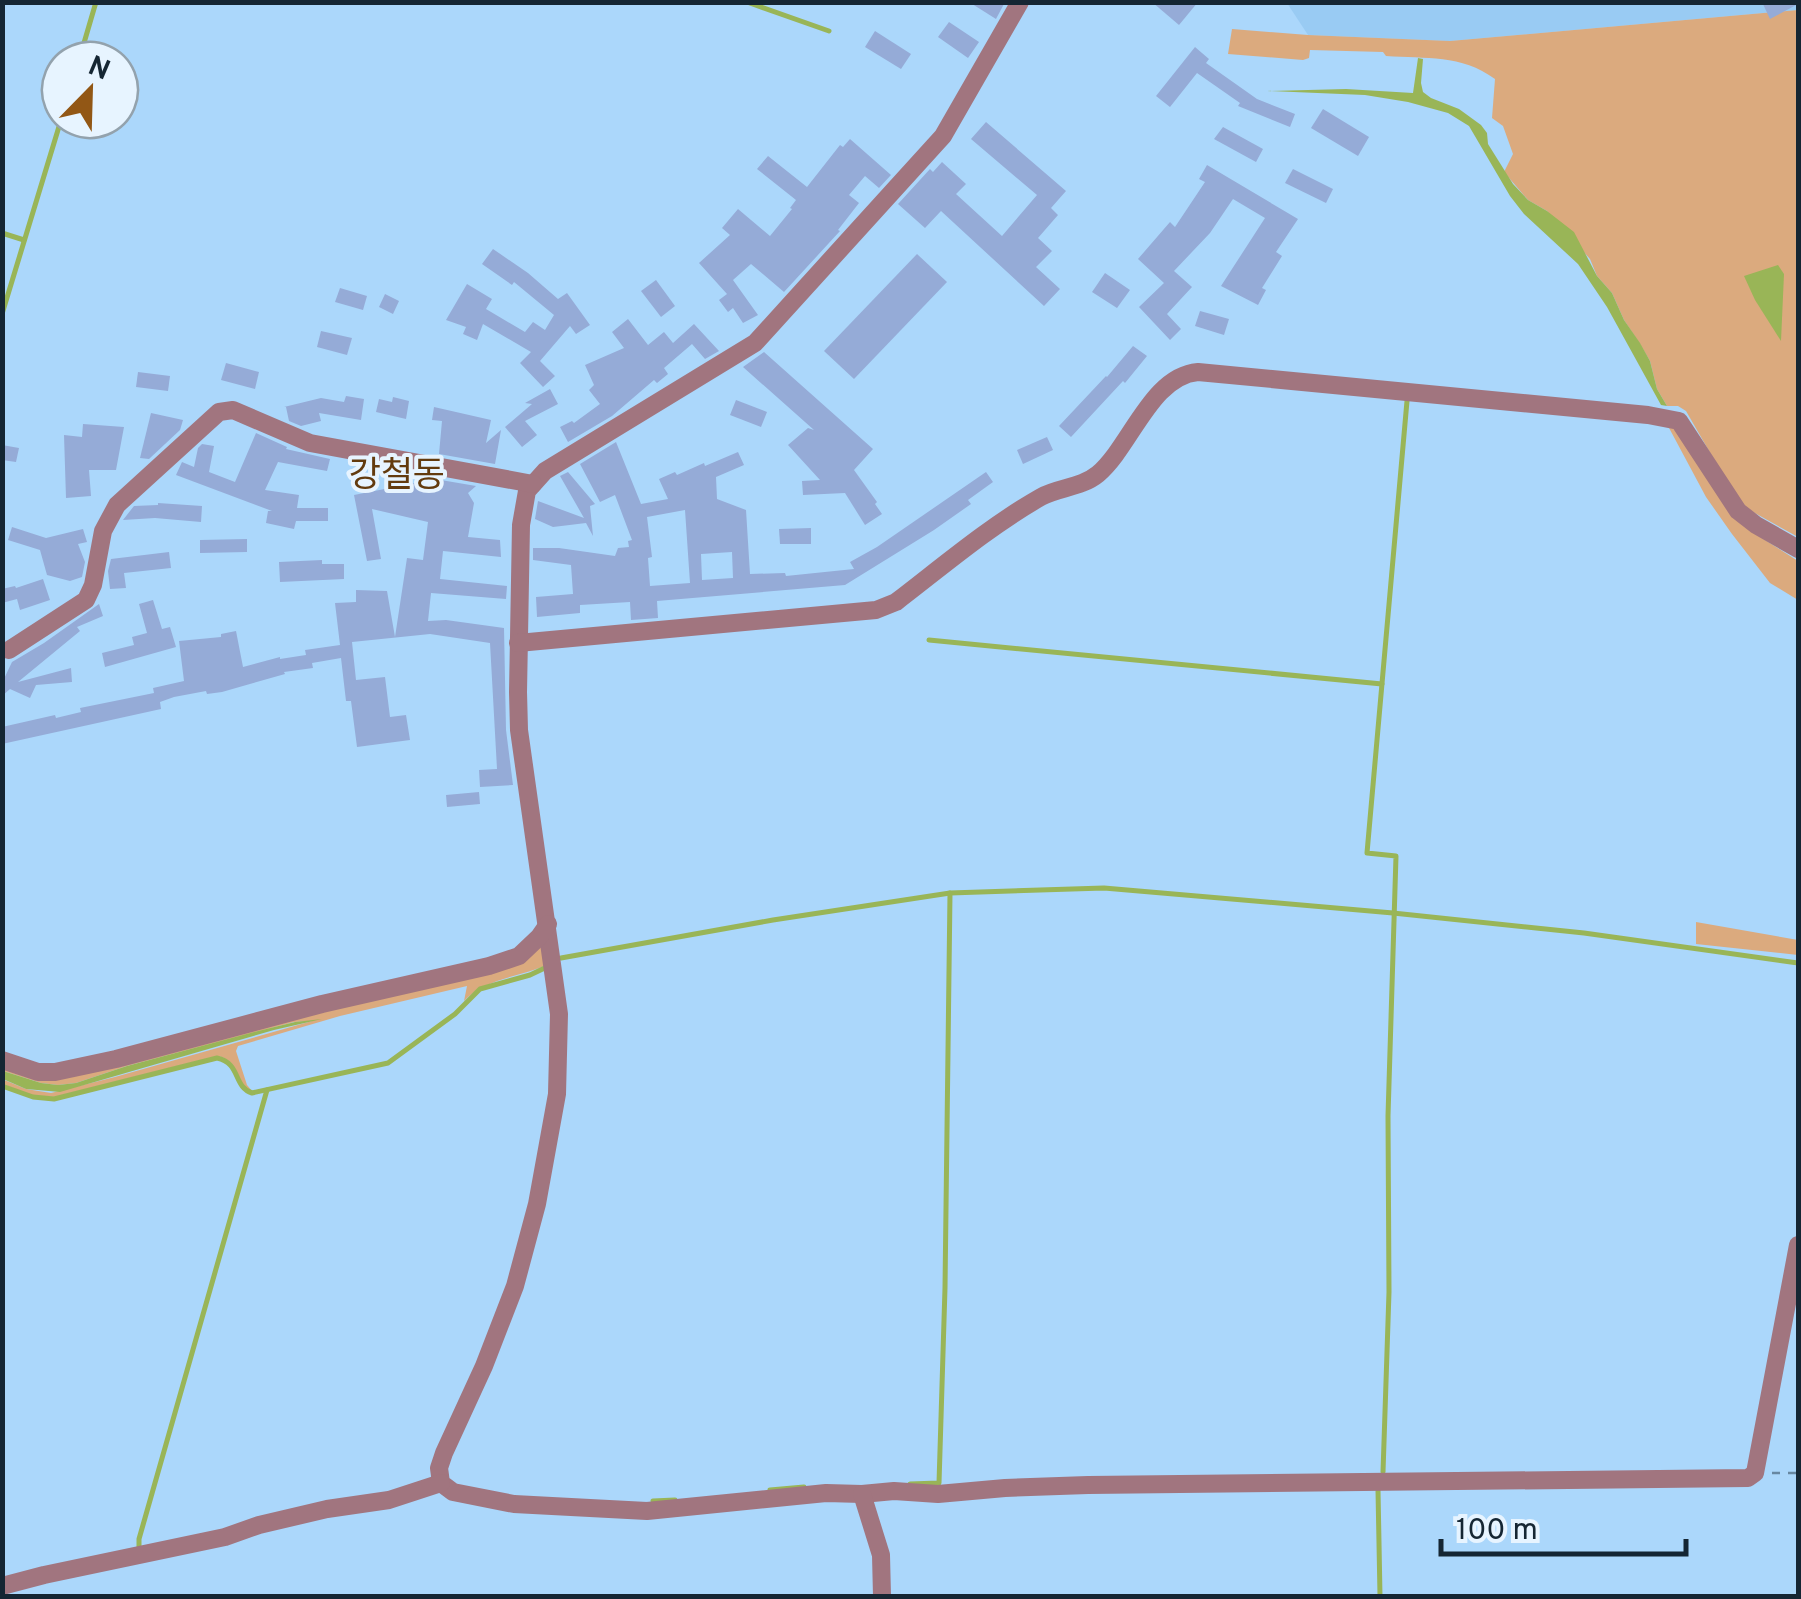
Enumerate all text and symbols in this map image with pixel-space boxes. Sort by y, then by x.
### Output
north arrow [40,40,140,140]
text: N [82,49,115,90]
district label: 강철동 [349,455,445,499]
scale bar [1441,1494,1686,1556]
text: 100 m [1456,1513,1538,1550]

